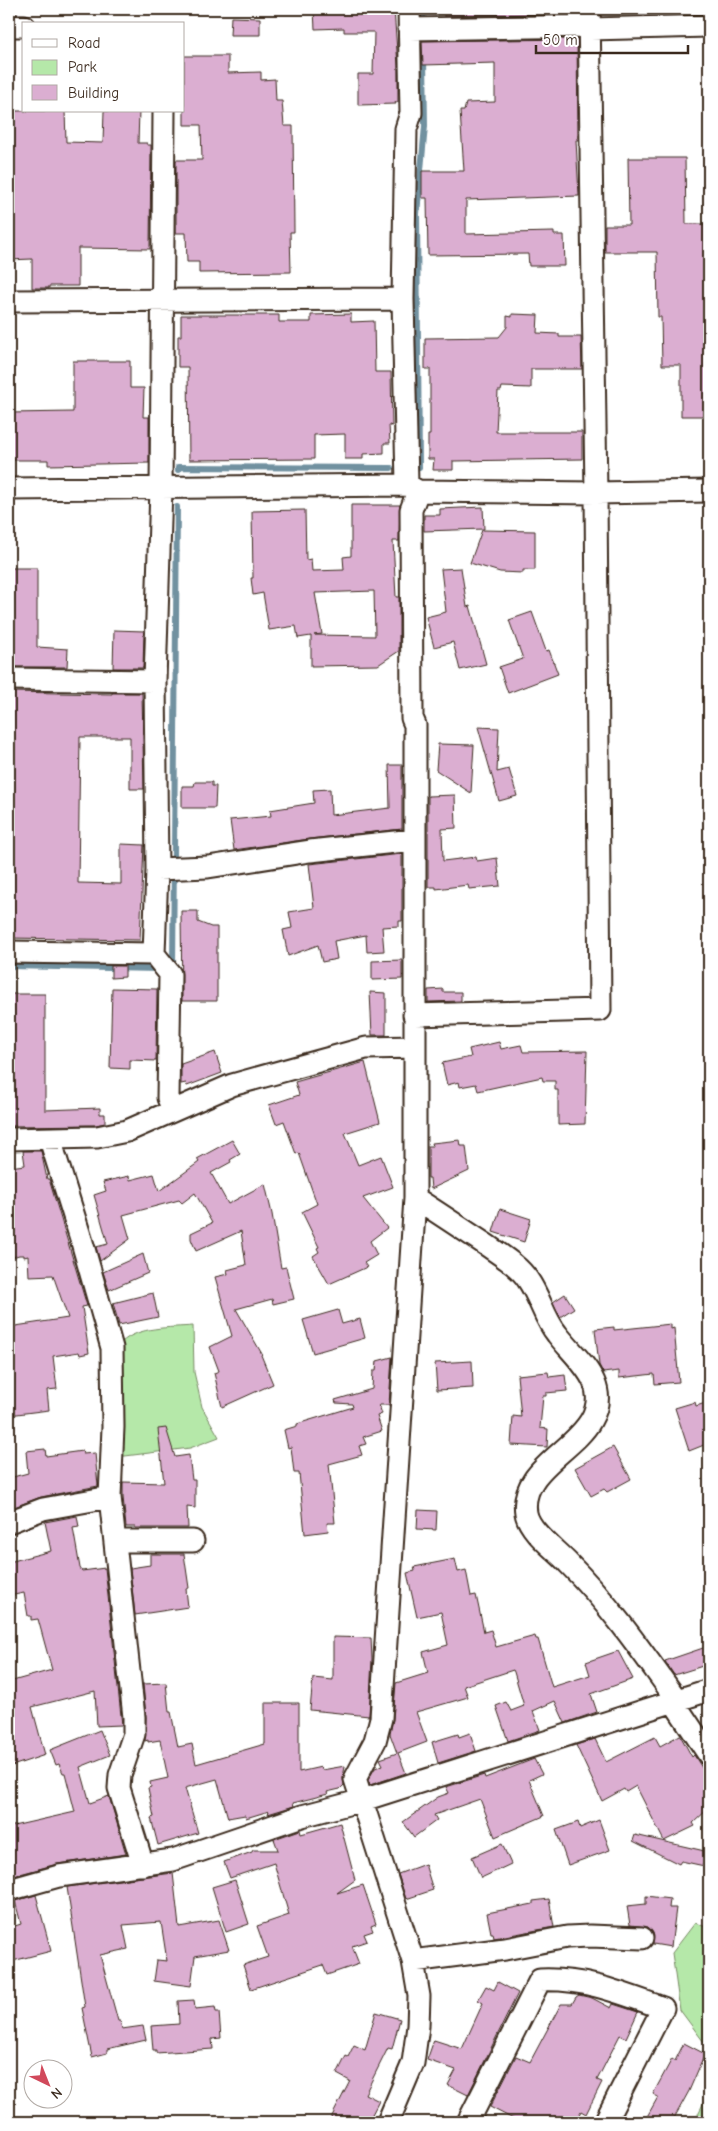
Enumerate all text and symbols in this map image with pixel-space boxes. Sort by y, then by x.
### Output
legend [22,22,185,112]
scale bar [536,22,688,54]
text: 50 m [543,31,578,49]
text: Road [68,34,100,52]
text: Park [68,58,97,76]
text: Building [68,84,119,102]
north arrow [22,2058,72,2108]
text: N [47,2084,66,2102]

